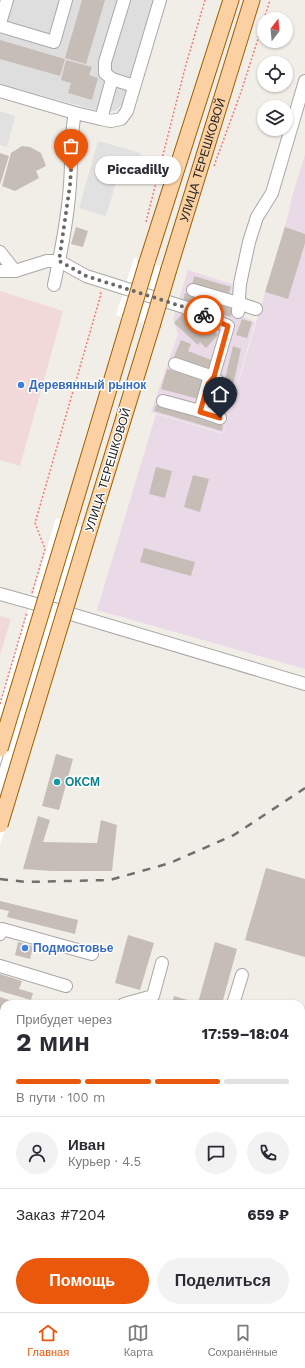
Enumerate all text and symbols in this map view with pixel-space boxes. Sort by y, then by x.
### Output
north arrow [257,12,293,48]
map controls [257,12,293,136]
button: locate [257,56,293,92]
street label: УЛИЦА ТЕРЕШКОВОЙ [177,96,228,224]
button: layers [257,100,293,136]
pin [54,129,88,170]
icon: bag [60,135,82,157]
callout: Piccadilly [95,156,181,184]
text: Piccadilly [107,162,169,177]
courier [184,295,224,335]
icon: bike [193,304,215,326]
pin [203,377,237,418]
place label: Деревянный рынок [29,378,147,392]
marker: Деревянный рынок [16,380,26,390]
icon: home [209,383,231,405]
street label: УЛИЦА ТЕРЕШКОВОЙ [82,406,134,534]
place label: ОКСМ [65,775,100,789]
marker: ОКСМ [52,777,62,787]
place label: Подмостовье [33,941,114,955]
marker: Подмостовье [20,943,30,953]
text: Прибудет через [16,1012,112,1027]
text: 17:59–18:04 [202,1025,289,1043]
text: 2 мин [16,1027,90,1057]
text: В пути · 100 m [16,1090,105,1105]
button: person [16,1132,58,1174]
button: chat [195,1132,237,1174]
button: phone [247,1132,289,1174]
text: Иван [68,1136,105,1154]
text: Курьер · 4.5 [68,1154,141,1169]
text: Заказ #7204 [16,1206,106,1224]
text: 659 ₽ [247,1206,289,1224]
button: Помощь [16,1258,149,1304]
button: Поделиться [157,1258,289,1304]
tab: Главная [27,1322,69,1359]
tab: Карта [124,1322,153,1359]
tab: Сохранённые [208,1322,278,1359]

